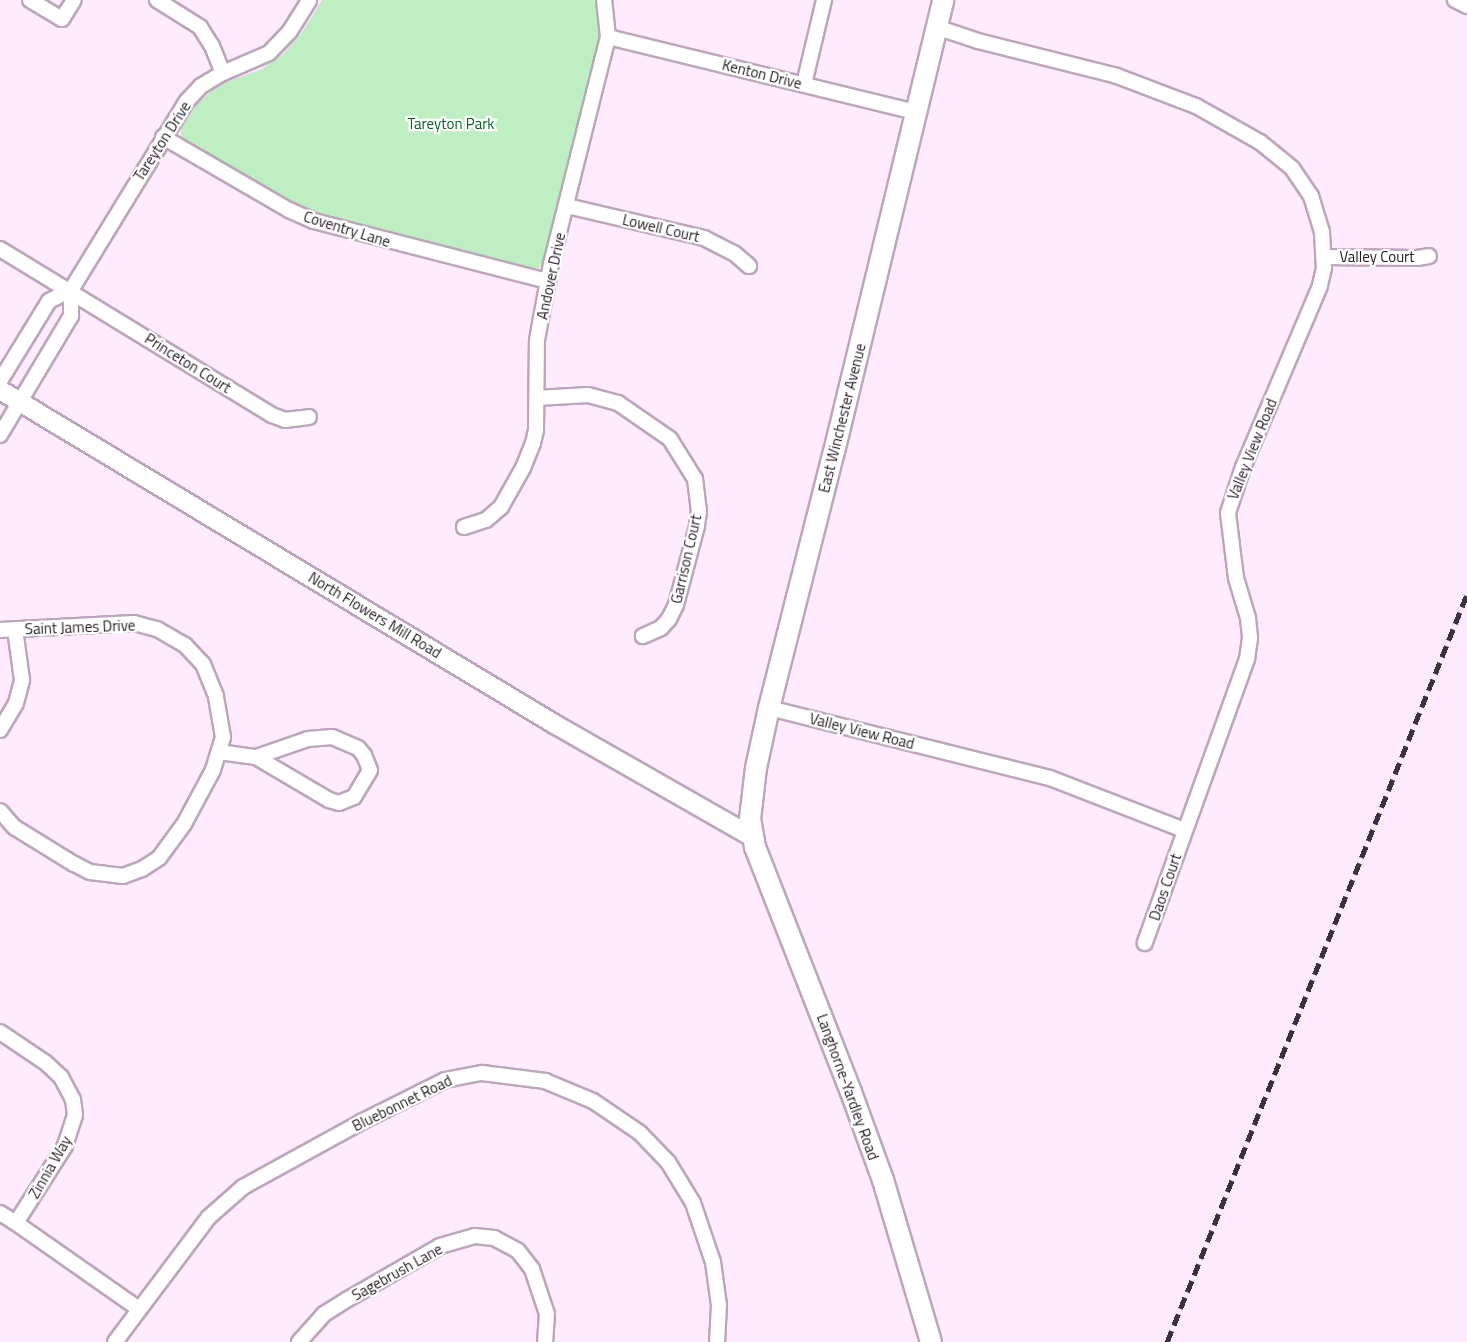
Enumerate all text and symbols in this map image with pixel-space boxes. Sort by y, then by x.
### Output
street label: Kenton Drive [720,55,804,93]
street label: Tareyton Drive [130,98,194,184]
park label: Tareyton Park [407,115,495,133]
street label: Coventry Lane [301,207,393,251]
street label: Lowell Court [621,210,701,246]
street label: Andover Drive [533,231,569,321]
street label: Valley Court [1339,248,1415,266]
street label: Princeton Court [142,329,234,397]
street label: East Winchester Avenue [815,341,869,495]
street label: Valley View Road [1224,396,1280,502]
street label: Garrison Court [667,513,705,605]
street label: North Flowers Mill Road [305,568,445,662]
street label: Saint James Drive [24,616,136,638]
street label: Valley View Road [808,709,916,753]
street label: Daos Court [1145,851,1185,923]
street label: Langhorne-Yardley Road [813,1011,883,1163]
street label: Bluebonnet Road [349,1071,455,1135]
street label: Zinnia Way [25,1132,75,1202]
street label: Sagebrush Lane [349,1240,445,1304]

